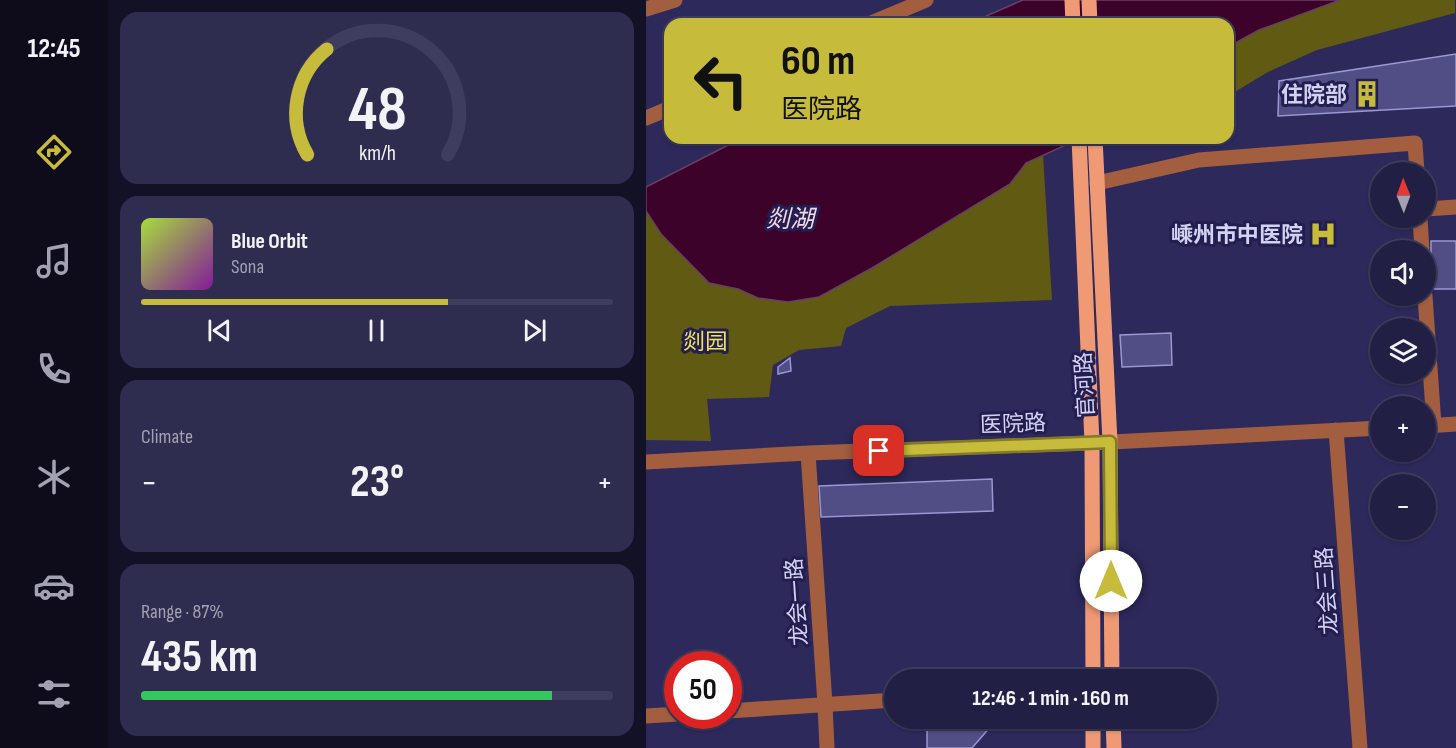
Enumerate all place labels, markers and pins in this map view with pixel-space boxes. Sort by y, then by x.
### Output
building icon: 住院部 [1352,79,1382,109]
place label: 住院部 [1281,82,1347,109]
hospital icon: 嵊州市中医院 [1308,219,1338,249]
place label: 嵊州市中医院 [1171,222,1303,249]
pin [853,425,904,476]

